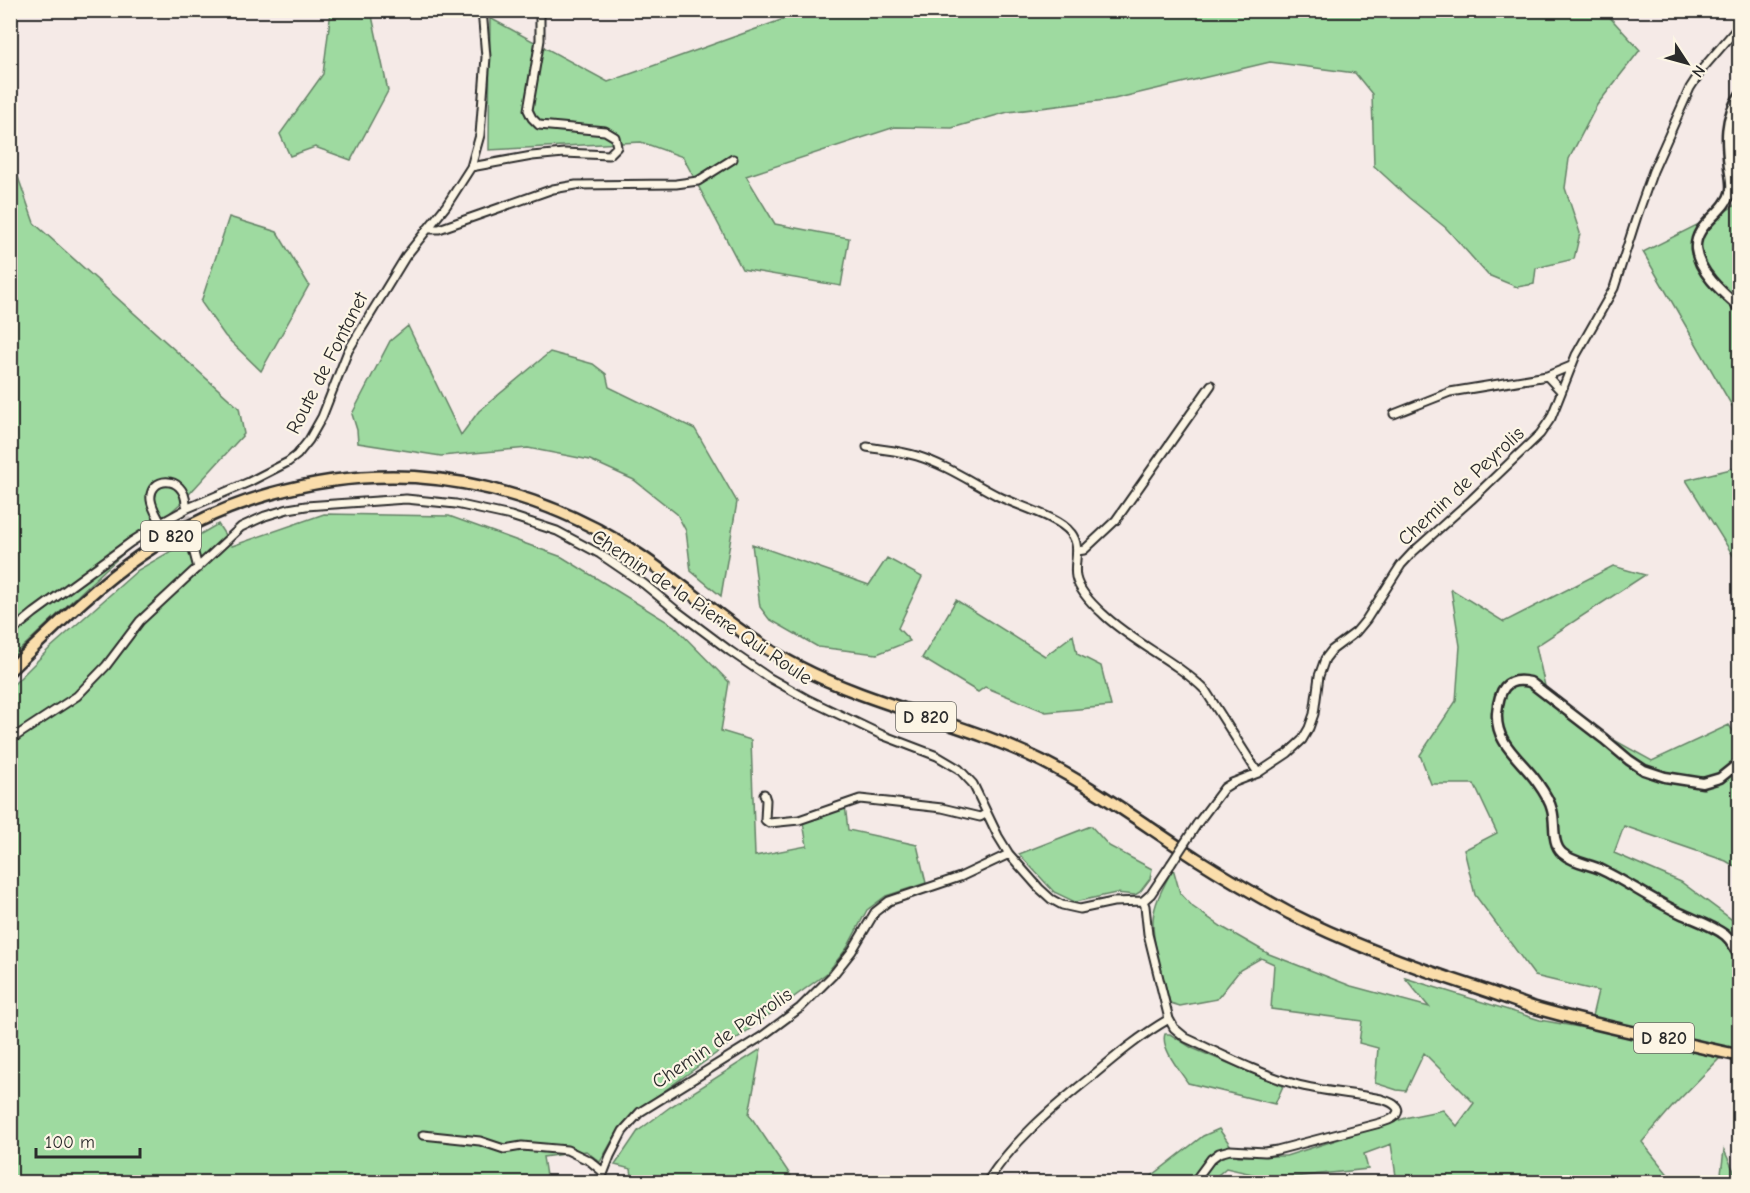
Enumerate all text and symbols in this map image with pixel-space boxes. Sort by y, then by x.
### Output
north arrow [1657,33,1717,93]
text: N [1688,62,1709,81]
street label: Route de Fontanet [281,287,373,438]
street label: Chemin de Peyrolis [1393,422,1529,550]
road number: D 820 [141,521,201,551]
street label: Chemin de la Pierre Qui Roule [587,525,817,689]
road number: D 820 [896,702,956,732]
street label: Chemin de Peyrolis [648,983,796,1093]
road number: D 820 [1634,1023,1694,1053]
scale bar [36,1121,140,1159]
text: 100 m [45,1132,95,1153]

